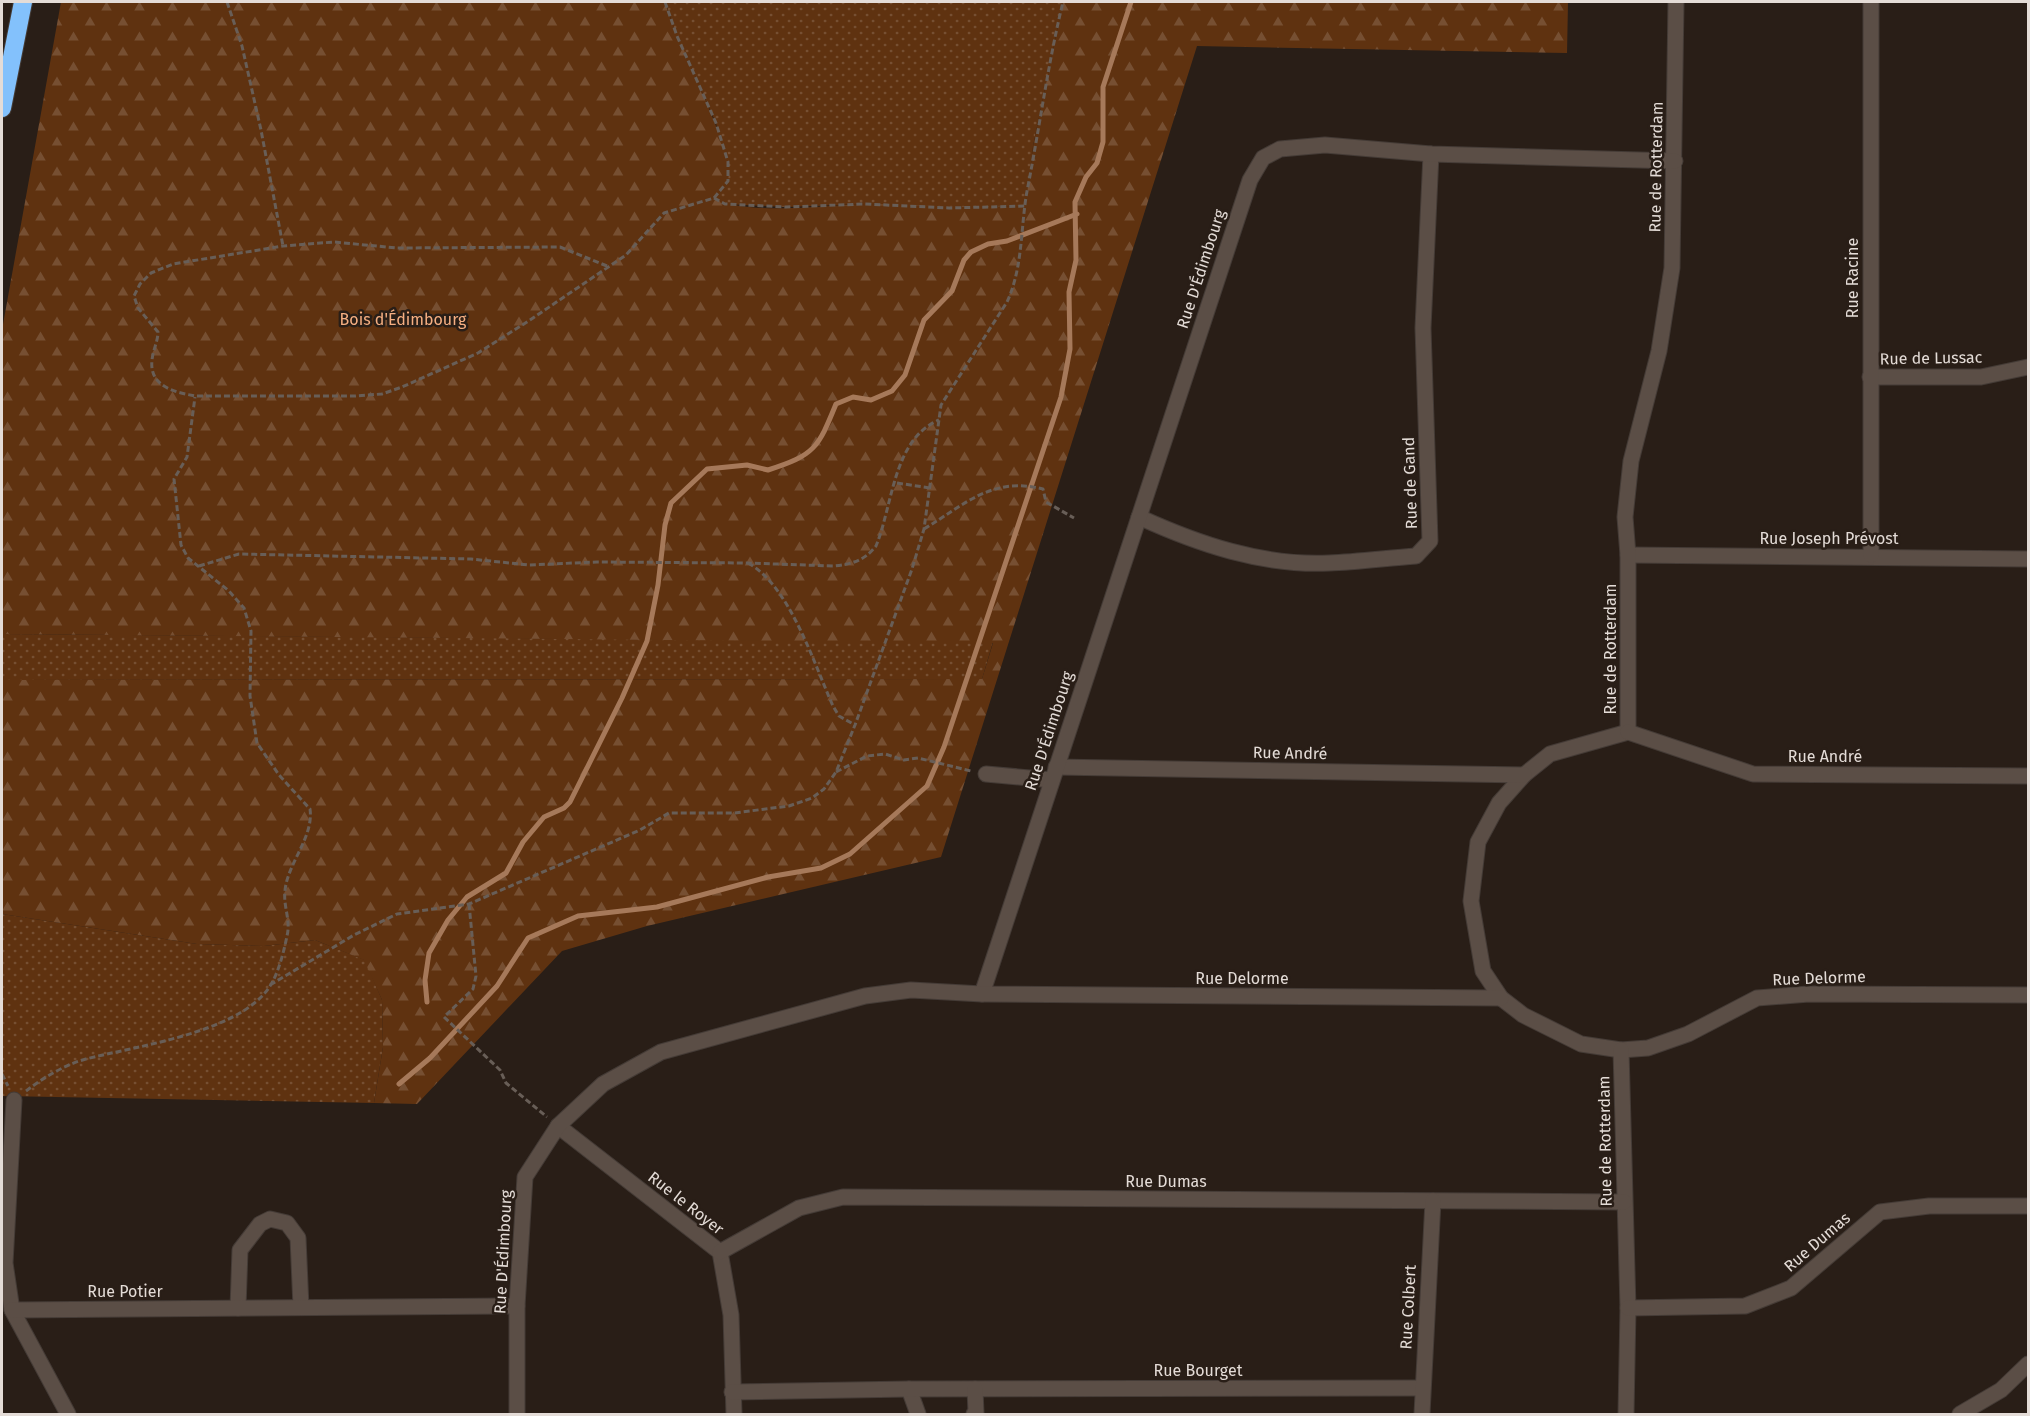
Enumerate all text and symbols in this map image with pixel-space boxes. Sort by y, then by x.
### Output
street label: Rue de Rotterdam [1645,101,1667,233]
street label: Rue D'Édimbourg [1172,206,1229,331]
street label: Rue Racine [1843,238,1862,318]
park label: Bois d'Édimbourg [340,309,467,329]
street label: Rue de Lussac [1880,348,1983,368]
street label: Rue de Gand [1399,437,1421,529]
street label: Rue Joseph Prévost [1759,529,1899,548]
street label: Rue de Rotterdam [1601,584,1620,714]
street label: Rue D'Édimbourg [1020,668,1077,793]
street label: Rue André [1253,743,1327,763]
street label: Rue André [1788,747,1862,766]
street label: Rue Delorme [1772,967,1866,989]
street label: Rue Delorme [1195,969,1289,988]
street label: Rue de Rotterdam [1594,1075,1616,1207]
street label: Rue le Royer [644,1168,728,1239]
street label: Rue Dumas [1125,1172,1207,1191]
street label: Rue D'Édimbourg [489,1189,516,1315]
street label: Rue Dumas [1780,1208,1854,1276]
street label: Rue Colbert [1396,1264,1420,1350]
street label: Rue Potier [87,1282,163,1301]
street label: Rue Bourget [1154,1361,1243,1380]

